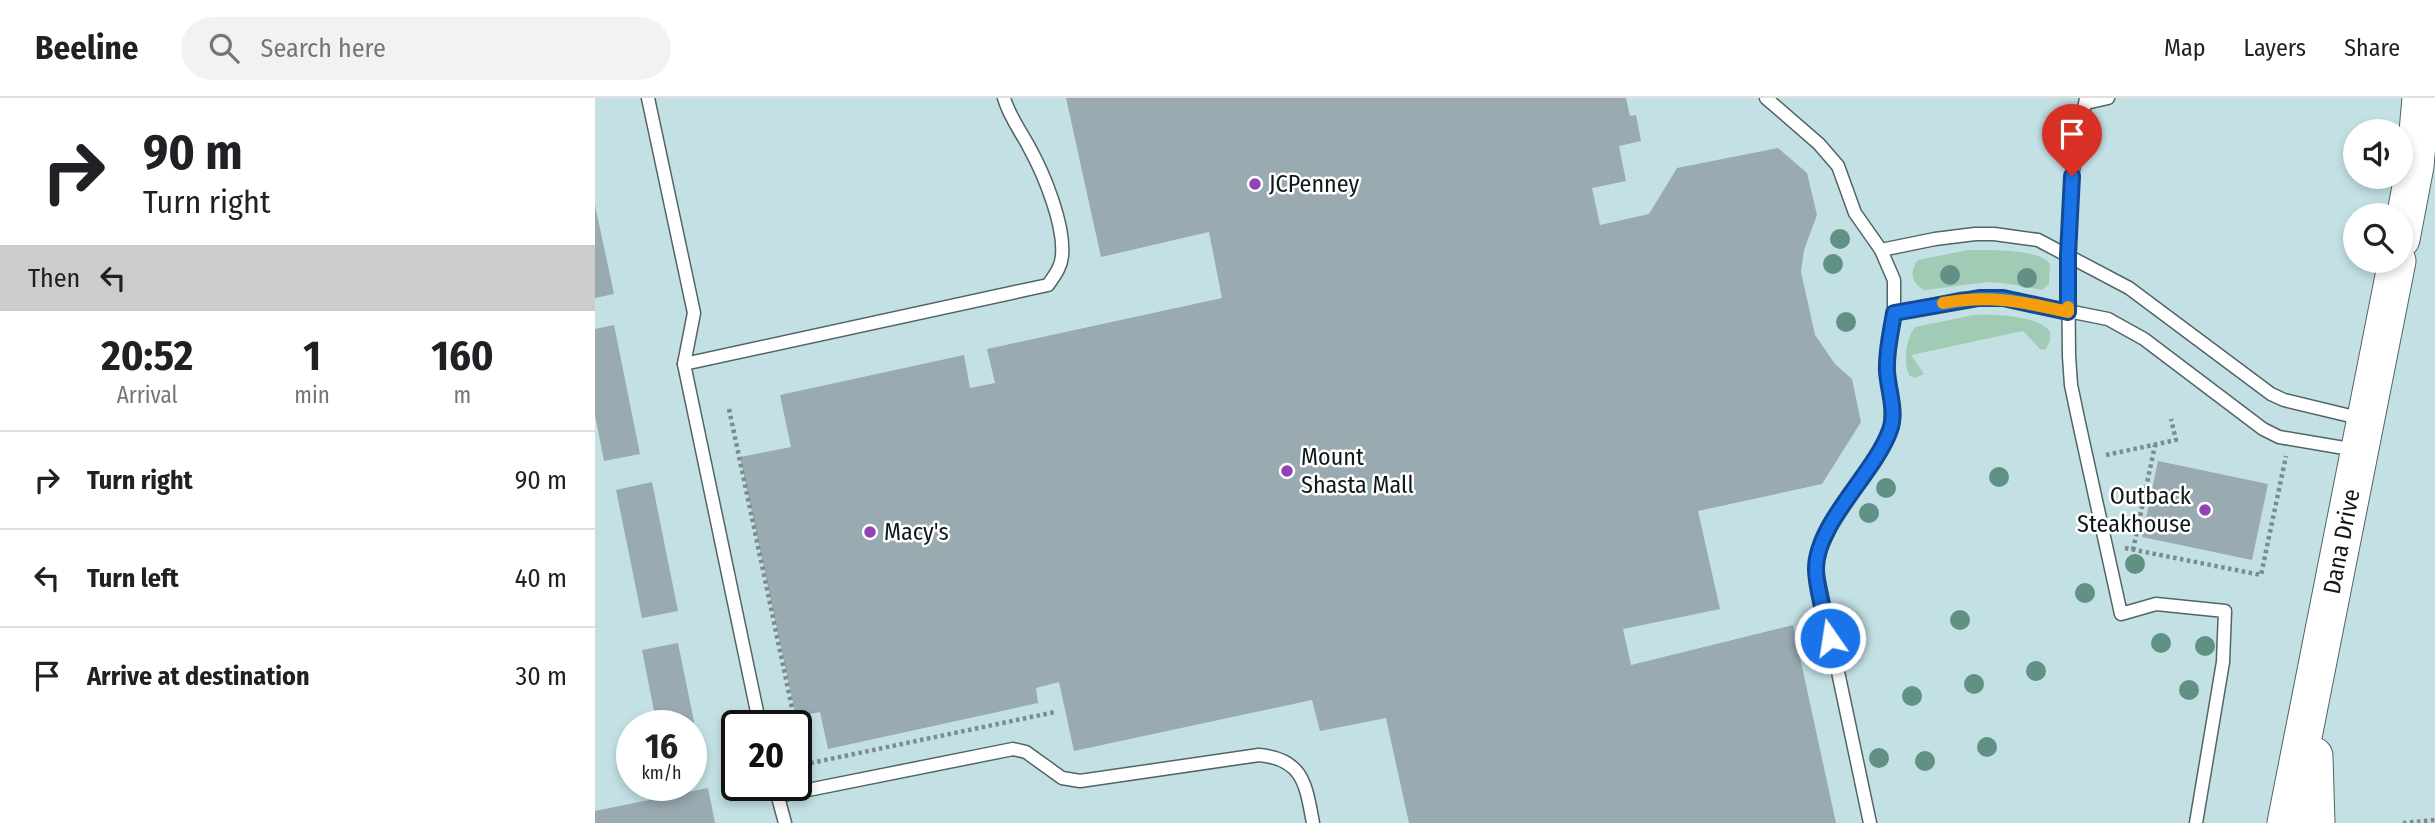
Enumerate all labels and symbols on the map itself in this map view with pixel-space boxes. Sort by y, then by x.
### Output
pin [2042,104,2102,176]
place label: JCPenney [1269,170,1359,198]
marker: JCPenney [1247,176,1263,192]
place label: Mount Shasta Mall [1301,443,1414,499]
marker: Mount Shasta Mall [1279,463,1295,479]
place label: Outback Steakhouse [2077,482,2192,538]
street label: Dana Drive [2318,487,2366,596]
marker: Outback Steakhouse [2197,502,2213,518]
place label: Macy's [884,518,949,546]
marker: Macy's [862,524,878,540]
position arrow [1793,601,1867,675]
speed limit sign: 20 [721,710,812,801]

